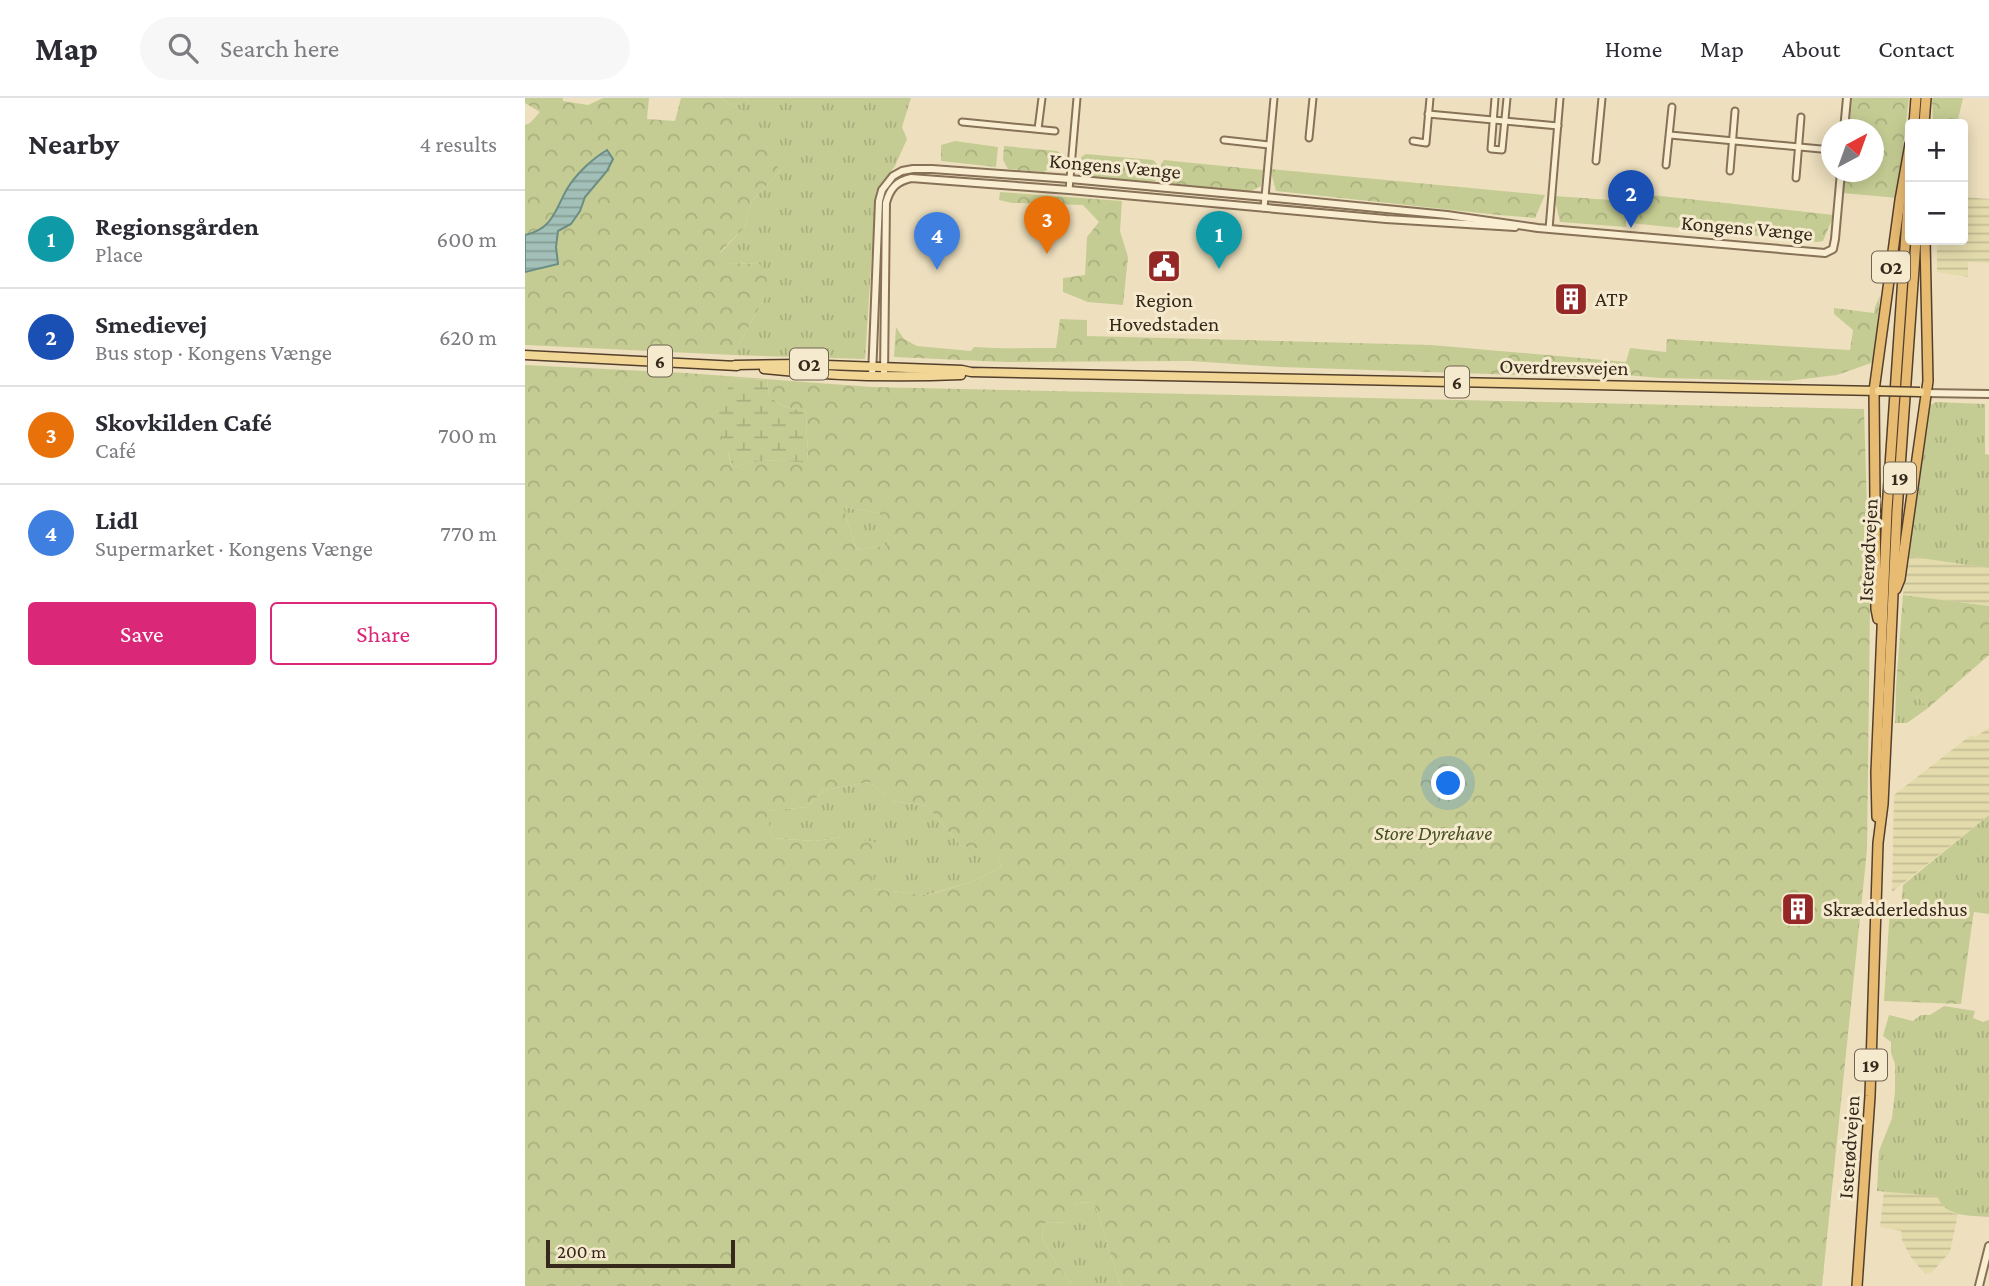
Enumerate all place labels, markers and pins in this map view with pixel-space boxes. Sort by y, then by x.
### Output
pin: 2 [1608,170,1654,228]
pin: 3 [1024,196,1070,254]
pin: 1 [1196,211,1242,269]
pin: 4 [914,212,960,270]
public building icon: Region Hovedstaden [1145,247,1183,285]
building icon: ATP [1552,280,1590,318]
place label: ATP [1595,287,1628,311]
place label: Region Hovedstaden [1109,288,1219,336]
building icon: Skrædderledshus [1779,890,1817,928]
place label: Skrædderledshus [1823,897,1968,921]

